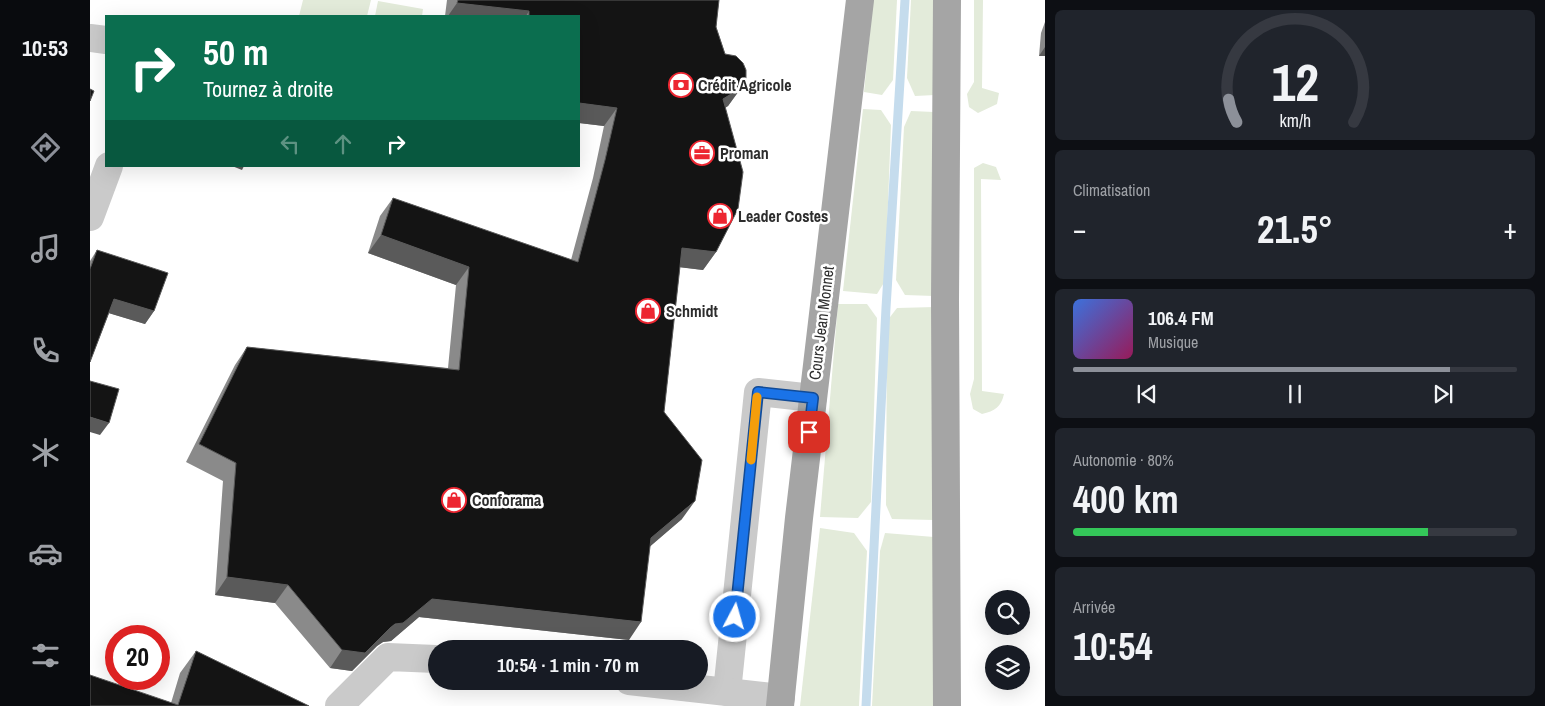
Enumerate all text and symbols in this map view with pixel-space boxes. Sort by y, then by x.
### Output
text: 50 m [203,29,268,76]
text: 10:53 [22,33,68,63]
icon: right [120,35,185,100]
text: 12 [1271,47,1319,117]
bank icon: Crédit Agricole [668,72,694,98]
text: Tournez à droite [203,74,333,104]
place label: Crédit Agricole [698,74,792,96]
text: km/h [1279,109,1311,133]
icon: directions [28,130,63,165]
icon: left [276,130,304,158]
icon: ahead [329,130,357,158]
icon: right [382,130,410,158]
office icon: Proman [689,140,715,166]
place label: Proman [720,142,769,164]
text: Climatisation [1073,179,1150,201]
shop icon: Leader Costes [707,203,733,229]
text: 21.5° [1257,204,1333,255]
place label: Leader Costes [738,205,828,227]
text: − [1073,210,1086,248]
text: + [1504,210,1517,248]
icon: music [28,231,63,266]
street label: Cours Jean Monnet [803,264,839,381]
shop icon: Schmidt [635,298,661,324]
place label: Schmidt [666,300,718,322]
text: 106.4 FM [1148,305,1214,331]
text: Musique [1148,331,1198,353]
icon: phone [28,333,63,368]
icon: previous [1133,380,1161,408]
icon: pause [1281,380,1309,408]
icon: next [1429,380,1457,408]
pin [788,411,830,453]
icon: arrive [795,418,823,446]
icon: climate [28,435,63,470]
text: Autonomie · 80% [1073,449,1174,471]
text: 400 km [1073,474,1179,525]
shop icon: Conforama [441,487,467,513]
place label: Conforama [472,489,542,511]
icon: car [28,536,63,571]
position arrow [708,590,760,642]
map controls [985,590,1030,690]
button: search [985,590,1030,635]
text: Arrivée [1073,596,1115,618]
text: 10:54 [1073,621,1153,672]
speed limit sign: 20 [105,625,170,690]
icon: filters [28,638,63,673]
button: layers [985,645,1030,690]
text: 10:54 · 1 min · 70 m [497,652,639,678]

